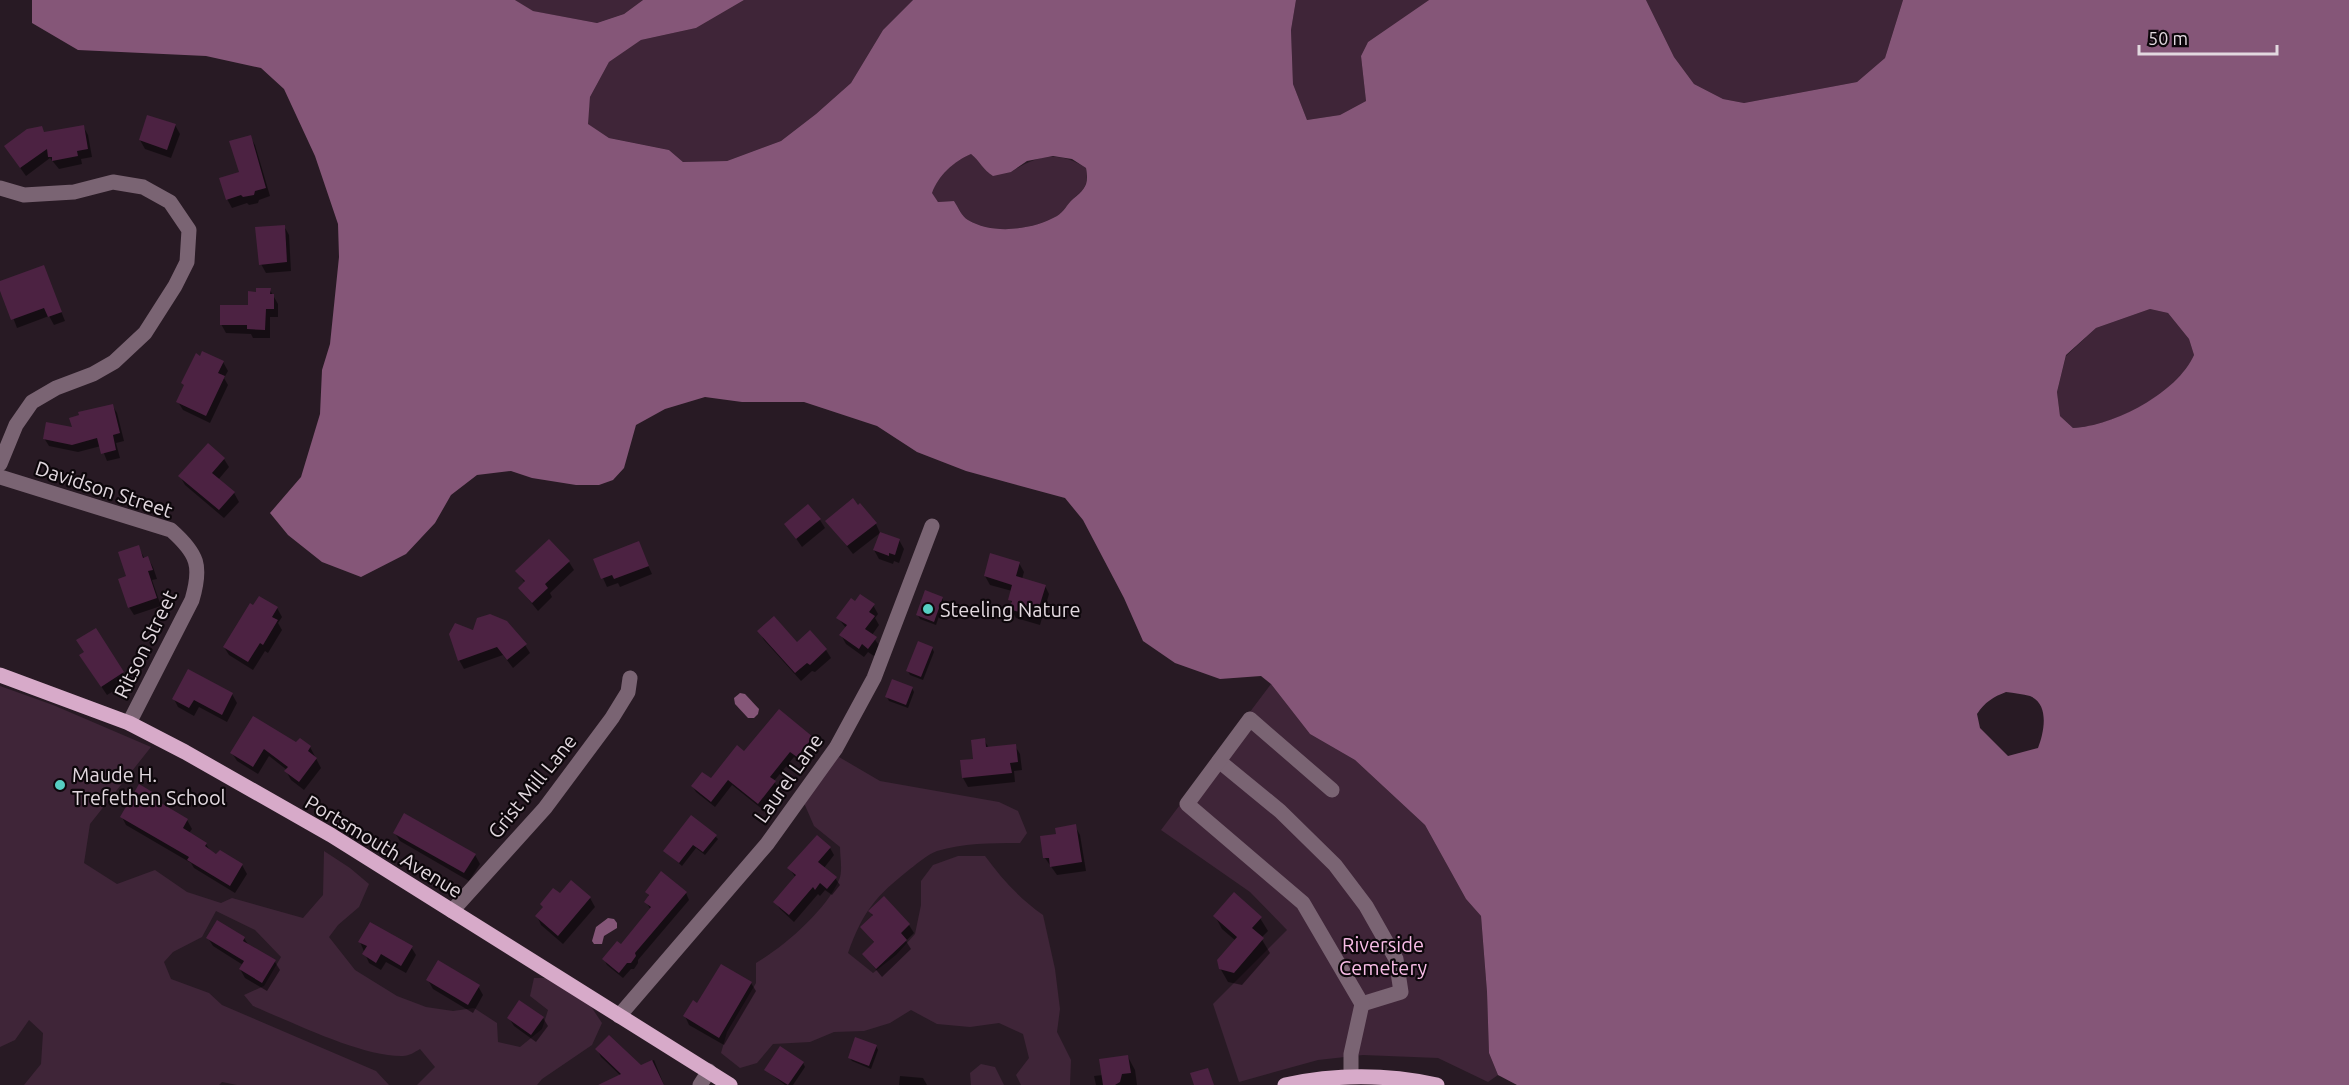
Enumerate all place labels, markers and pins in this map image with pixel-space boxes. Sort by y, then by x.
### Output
place label: Steeling Nature [940,598,1080,621]
marker: Steeling Nature [921,602,935,616]
place label: Maude H. Trefethen School [72,763,226,809]
marker: Maude H. Trefethen School [53,778,67,792]

